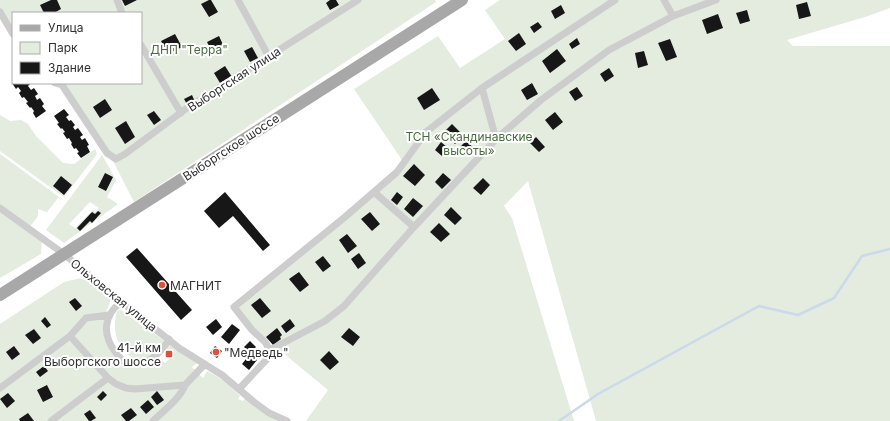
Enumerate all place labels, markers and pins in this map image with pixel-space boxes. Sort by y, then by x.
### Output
place label: МАГНИТ [170,278,222,293]
marker: МАГНИТ [157,280,167,290]
place label: 41-й км Выборгского шоссе [44,340,161,369]
place label: "Медведь" [224,345,289,360]
marker: "Медведь" [211,347,221,357]
marker: 41-й км Выборгского шоссе [164,349,174,359]

